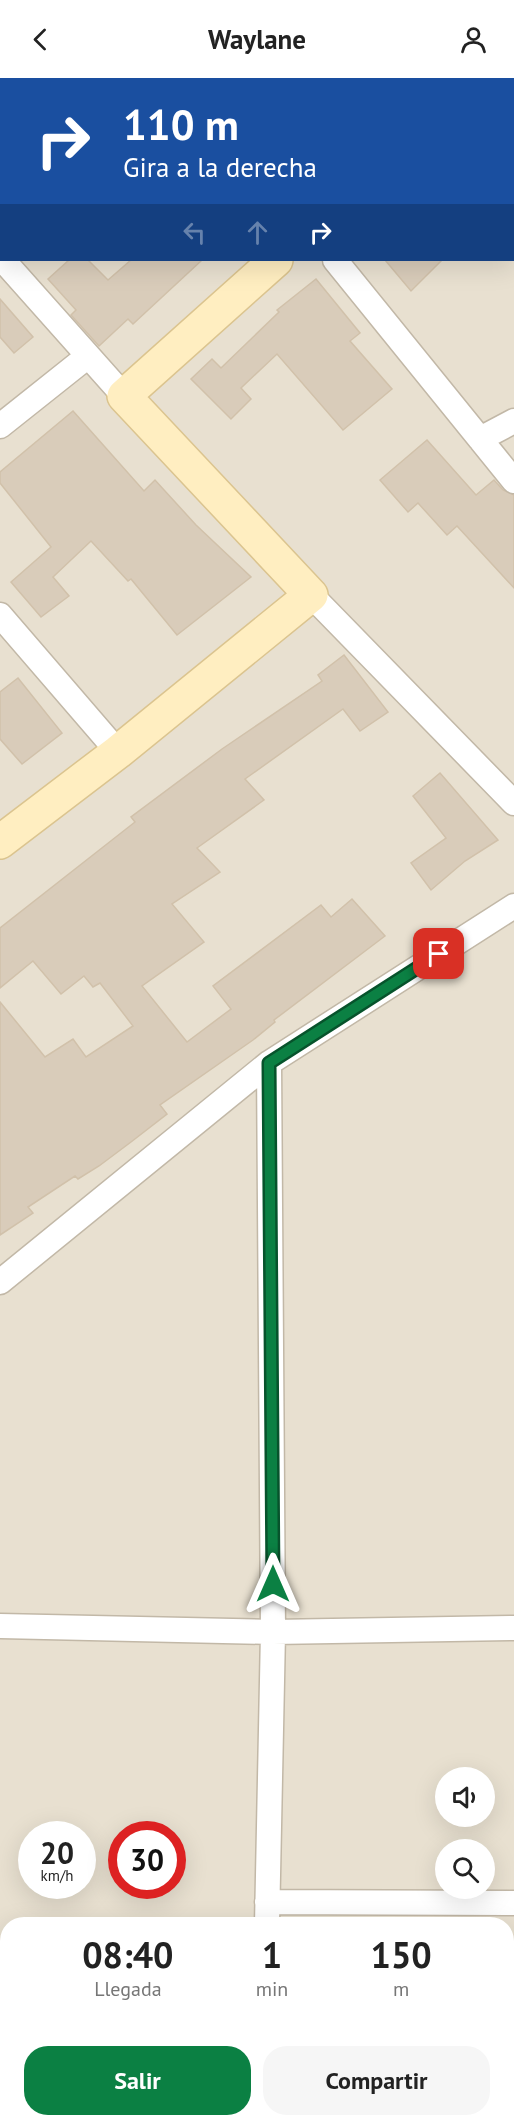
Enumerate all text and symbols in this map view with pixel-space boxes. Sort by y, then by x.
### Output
text: Waylane [208,22,306,56]
icon: back [24,23,57,56]
icon: person [457,23,490,56]
text: 110 m [123,97,239,152]
icon: right [24,102,102,180]
text: Gira a la derecha [123,150,317,184]
icon: left [178,216,211,249]
icon: ahead [241,216,274,249]
icon: right [304,216,337,249]
pin [413,928,464,979]
icon: arrive [422,937,455,970]
position arrow [241,1552,305,1616]
map controls [435,1767,495,1899]
button: sound [435,1767,495,1827]
speed limit sign: 30 [108,1821,186,1899]
text: 20 [40,1833,74,1872]
button: search [435,1839,495,1899]
text: km/h [41,1866,73,1885]
text: 08:40 [82,1931,174,1978]
text: 1 [262,1931,282,1978]
text: 150 [371,1931,432,1978]
text: Llegada [94,1976,162,2002]
text: min [256,1976,288,2002]
text: m [393,1976,409,2002]
button: Salir [24,2046,251,2115]
button: Compartir [263,2046,490,2115]

